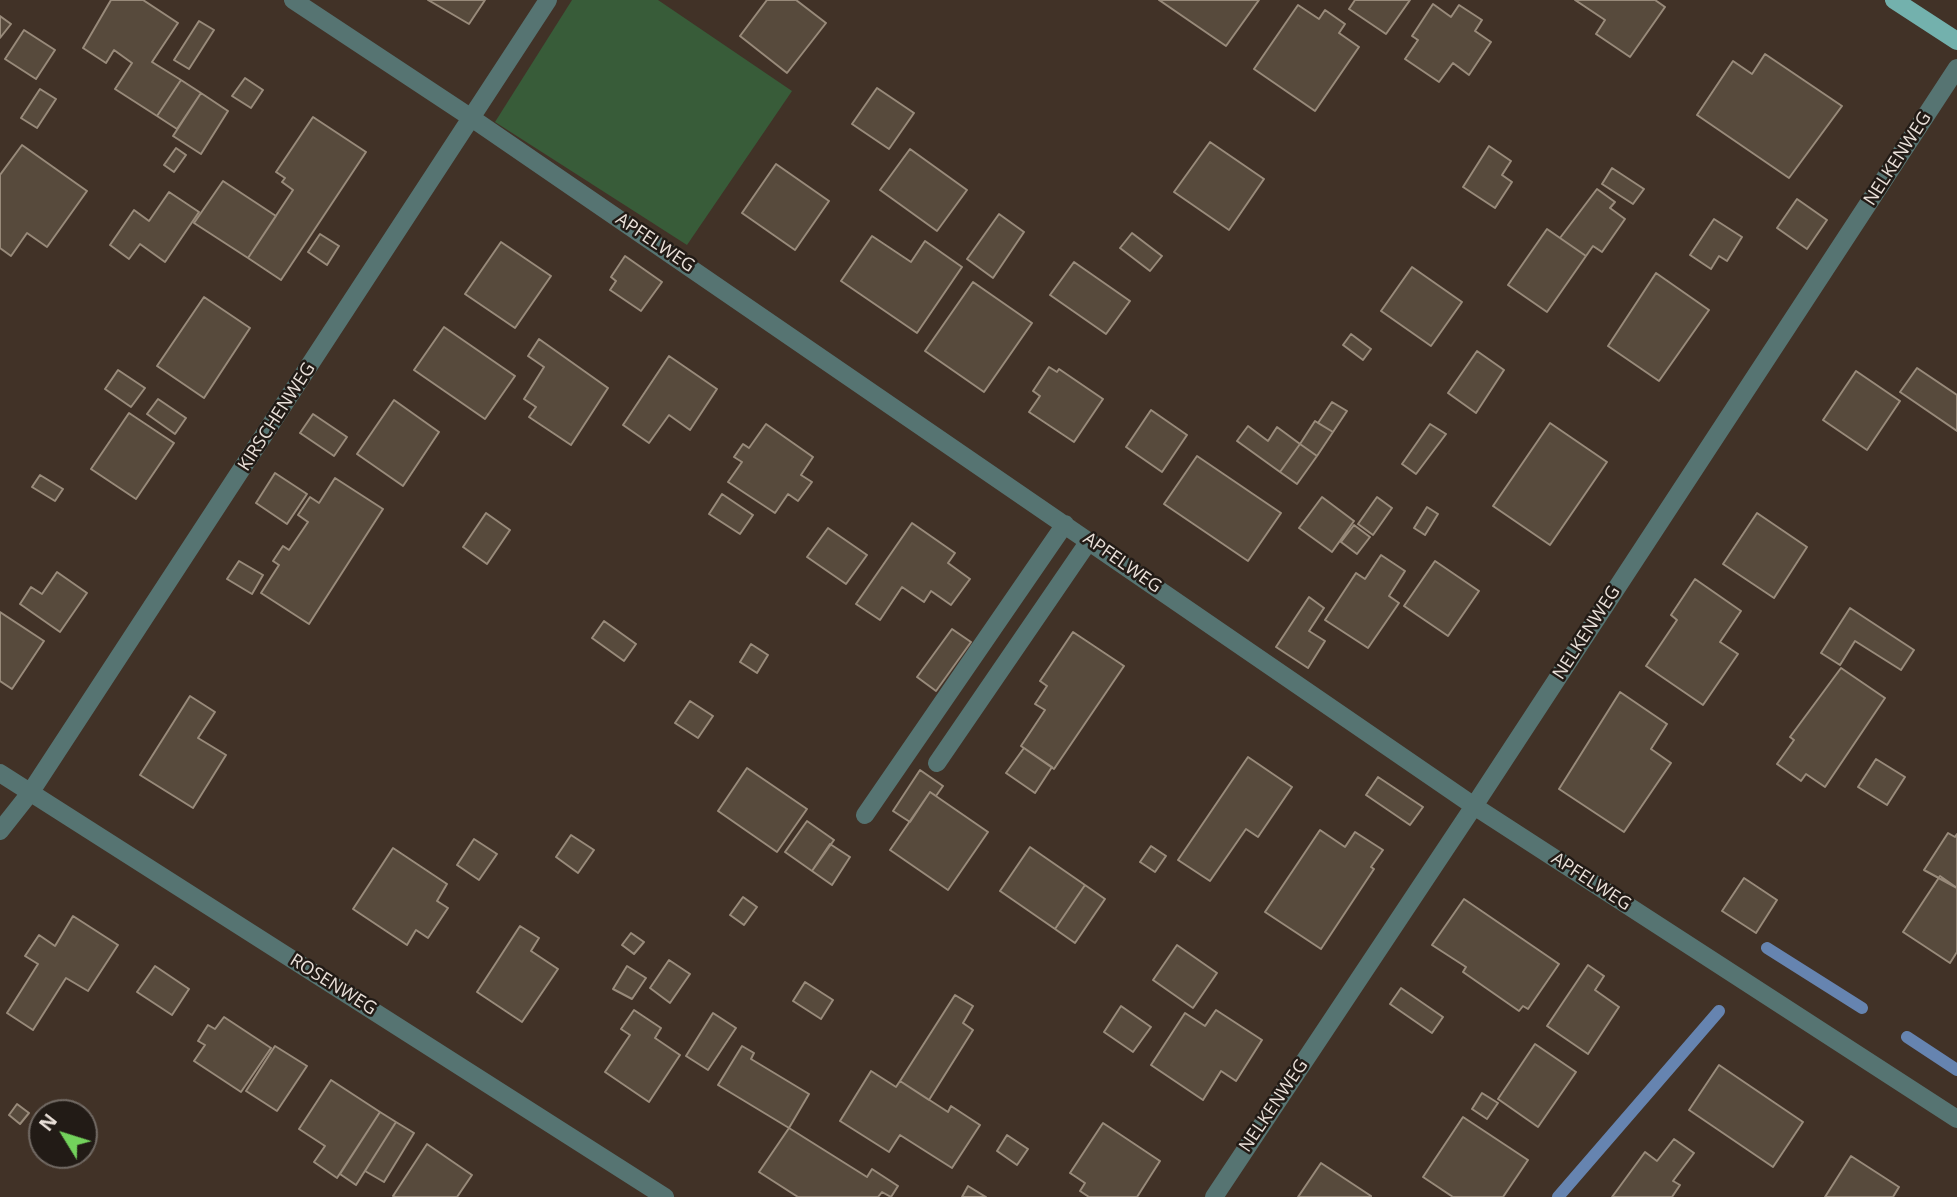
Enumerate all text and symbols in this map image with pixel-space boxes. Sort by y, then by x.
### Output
street label: NELKENWEG [1860,108,1936,210]
street label: APFELWEG [611,209,699,277]
street label: KIRSCHENWEG [234,359,320,475]
street label: APFELWEG [1079,528,1165,598]
street label: NELKENWEG [1549,582,1625,684]
street label: APFELWEG [1547,848,1635,916]
street label: ROSENWEG [286,950,380,1020]
street label: NELKENWEG [1235,1056,1313,1156]
north arrow [28,1099,98,1169]
text: N [33,1108,63,1136]

